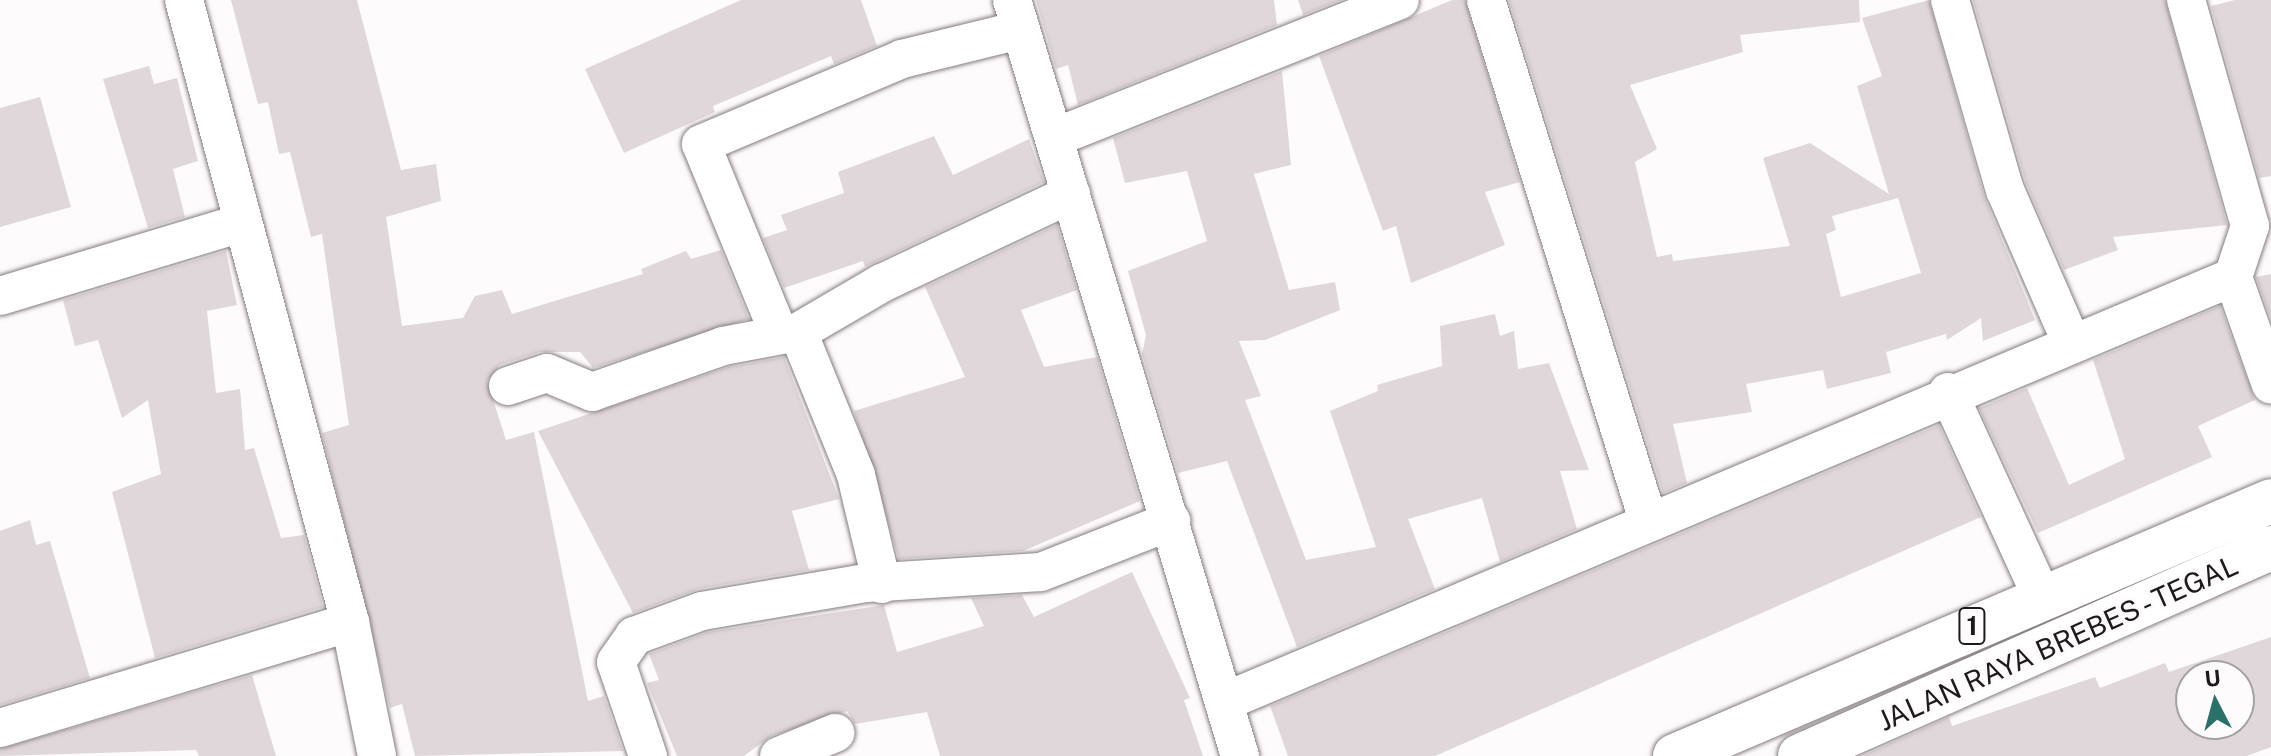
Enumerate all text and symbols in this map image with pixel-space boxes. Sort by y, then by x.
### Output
street label: JALAN RAYA BREBES - TEGAL [1869,547,2247,739]
road number: 1 [1958,604,1986,648]
north arrow [2175,660,2255,740]
text: U [2203,664,2222,692]

